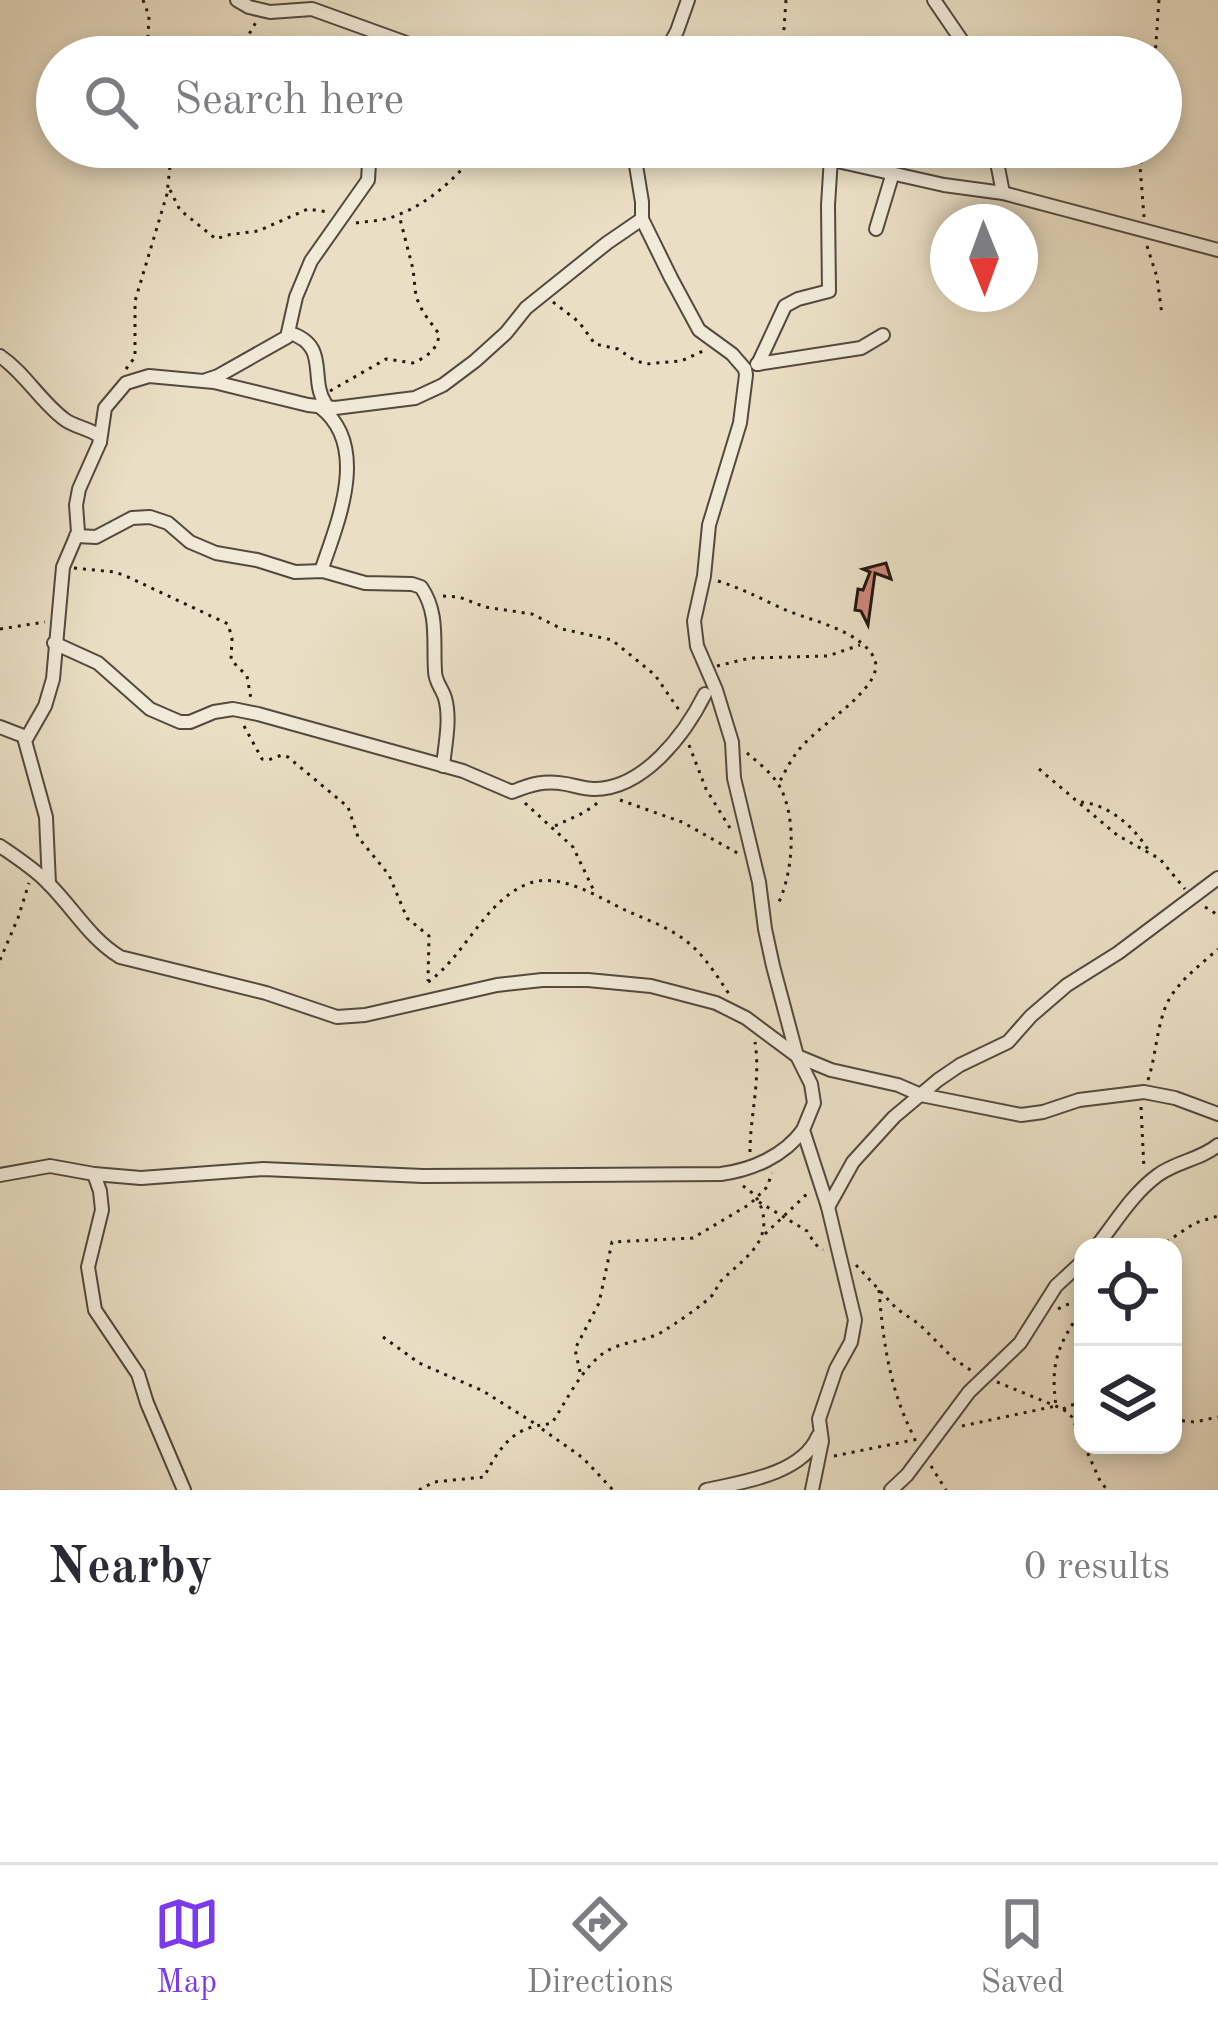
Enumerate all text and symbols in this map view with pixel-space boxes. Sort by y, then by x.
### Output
search box [36,36,1182,168]
icon: search [78,69,144,135]
text: Search here [174,79,404,124]
north arrow [930,204,1038,312]
map controls [1074,1238,1182,1454]
button: locate [1074,1238,1182,1346]
button: layers [1074,1346,1182,1454]
text: Nearby [48,1543,213,1594]
text: 0 results [1024,1548,1170,1587]
tab: Map [154,1891,220,2004]
tab: Directions [527,1891,673,2004]
tab: Saved [980,1891,1064,2004]

